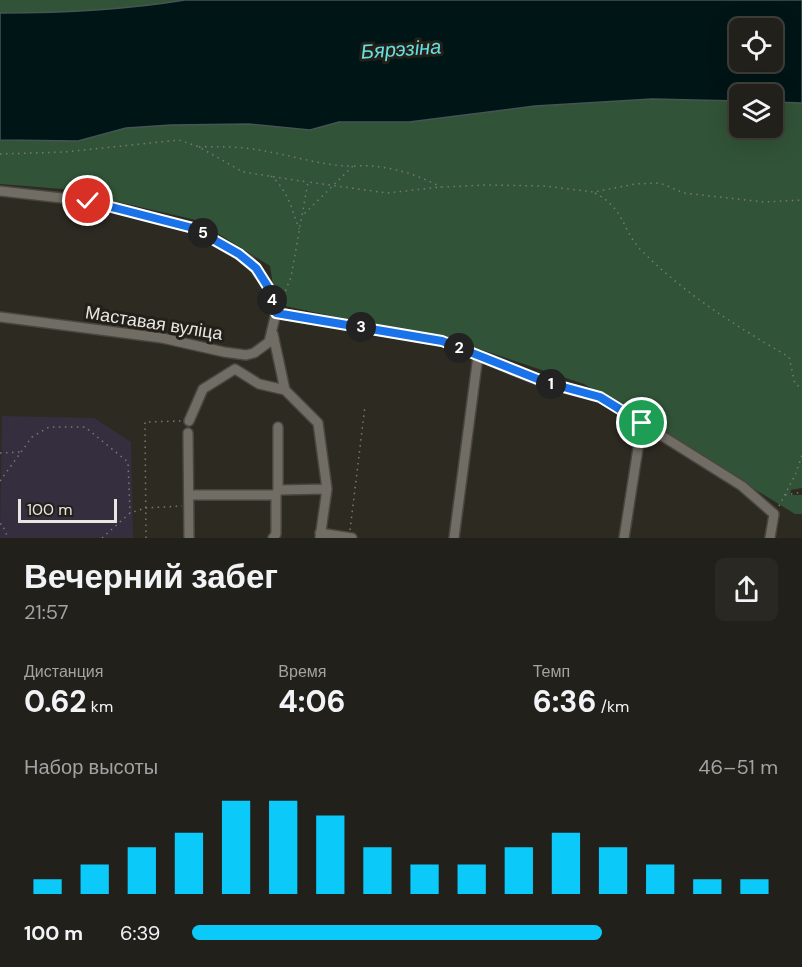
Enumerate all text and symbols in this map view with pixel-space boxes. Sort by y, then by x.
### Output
map controls [729,18,783,138]
button: locate [729,18,783,72]
water label: Бярэзіна [360,33,442,65]
button: layers [729,84,783,138]
pin [62,175,113,226]
icon: check [71,184,104,217]
pin: 5 [188,218,218,248]
text: 5 [198,222,208,243]
pin: 4 [257,285,287,315]
text: 4 [267,289,277,310]
street label: Маставая вуліца [84,300,225,346]
pin: 3 [346,312,376,342]
text: 3 [356,316,366,337]
pin: 2 [444,333,474,363]
text: 2 [454,337,464,358]
pin: 1 [536,369,566,399]
text: 1 [548,373,554,394]
pin [616,397,667,448]
icon: arrive [625,406,658,439]
scale bar [18,496,117,524]
text: 100 m [27,499,72,520]
text: Вечерний забег [24,555,278,598]
button: share [715,558,778,621]
text: 21:57 [24,599,68,625]
text: Дистанция [24,661,103,682]
text: Время [278,661,326,682]
text: Темп [533,661,570,682]
text: 0.62 [24,682,87,721]
text: 4:06 [278,682,346,721]
text: 6:36 [533,682,596,721]
text: km [87,696,113,717]
text: /km [596,696,629,717]
text: Набор высоты [24,754,158,780]
text: 46–51 m [698,754,778,780]
text: 100 m [24,920,83,946]
text: 6:39 [120,920,160,946]

